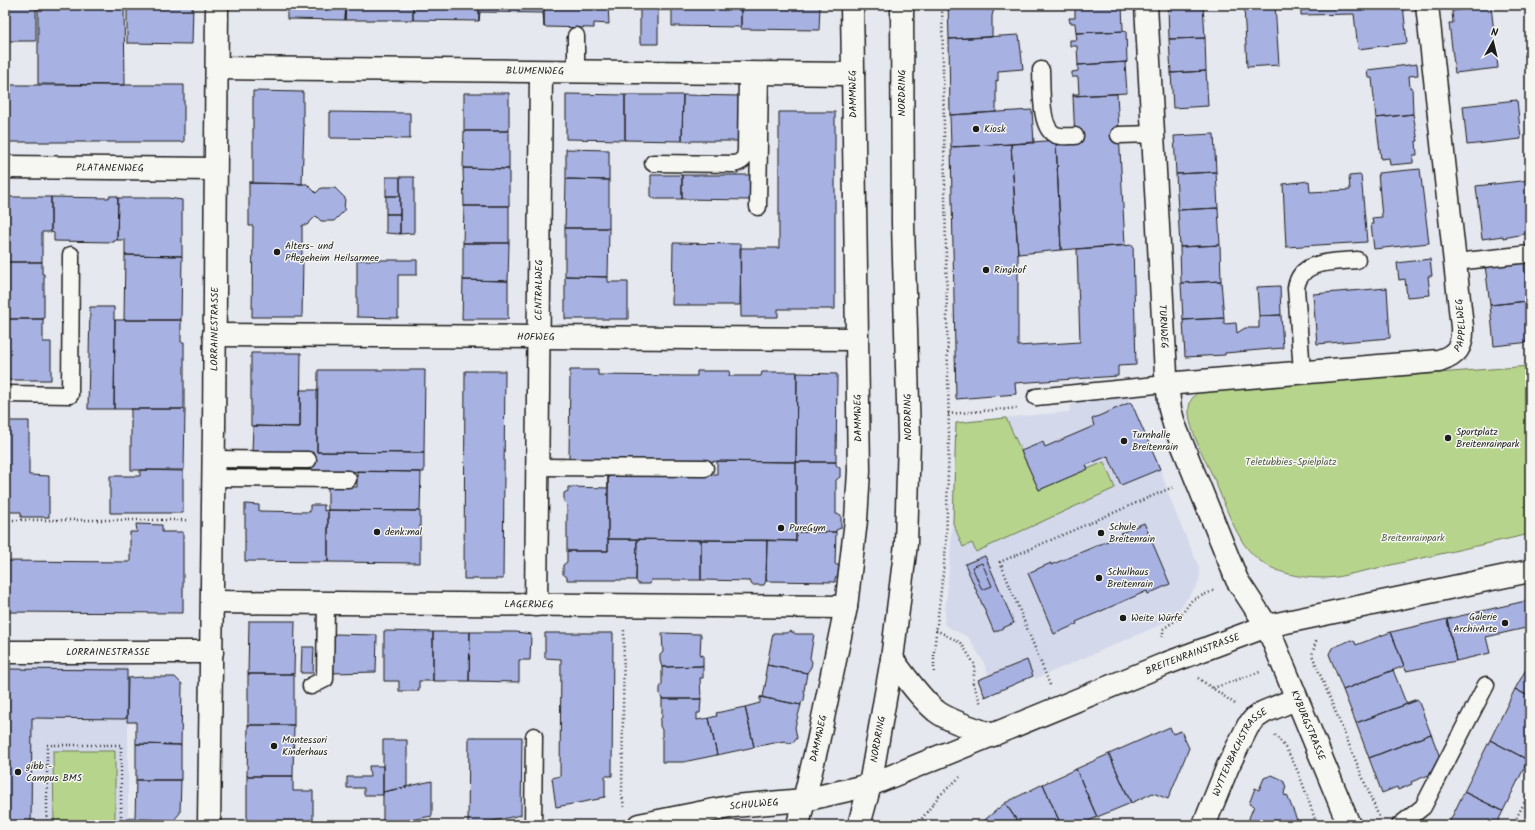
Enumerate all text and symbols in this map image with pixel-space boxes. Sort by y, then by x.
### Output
north arrow [1473,22,1513,62]
text: N [1490,24,1499,42]
street label: BLUMENWEG [506,63,564,79]
street label: NORDRING [894,69,910,117]
street label: DAMMWEG [845,70,861,118]
place label: Kiosk [984,121,1006,137]
marker: Kiosk [971,124,981,134]
street label: PLATANENWEG [76,160,144,176]
place label: Alters- und Pflegeheim Heilsarmee [285,238,380,266]
marker: Alters- und Pflegeheim Heilsarmee [272,247,282,257]
street label: CENTRALWEG [531,259,547,321]
place label: Ringhof [994,262,1027,278]
marker: Ringhof [981,265,991,275]
street label: LORRAINESTRASSE [206,286,223,371]
street label: PAPPELWEG [1450,298,1470,355]
street label: TURNWEG [1154,304,1173,349]
street label: HOFWEG [517,329,555,345]
street label: NORDRING [900,393,916,441]
street label: DAMMWEG [850,394,866,442]
place label: Sportplatz Breitenrainpark [1456,424,1520,452]
place label: Turnhalle Breitenrain [1132,427,1178,455]
marker: Sportplatz Breitenrainpark [1443,433,1453,443]
marker: Turnhalle Breitenrain [1119,436,1129,446]
park label: Teletubbies-Spielplatz [1245,454,1337,470]
place label: Schule Breitenrain [1109,519,1155,547]
place label: PureGym [789,520,826,536]
marker: PureGym [776,523,786,533]
place label: denk:mal [385,524,423,540]
marker: denk:mal [372,527,382,537]
marker: Schule Breitenrain [1096,528,1106,538]
park label: Breitenrainpark [1381,530,1445,546]
place label: Schulhaus Breitenrain [1107,564,1153,592]
marker: Schulhaus Breitenrain [1094,573,1104,583]
street label: LAGERWEG [504,596,554,613]
place label: Galerie ArchivArte [1453,609,1497,637]
place label: Weite Würfe [1131,610,1183,626]
marker: Weite Würfe [1118,613,1128,623]
marker: Galerie ArchivArte [1500,618,1510,628]
street label: BREITENRAINSTRASSE [1143,628,1243,679]
street label: LORRAINESTRASSE [66,644,151,660]
street label: KYBURGSTRASSE [1286,688,1330,764]
street label: WYTTENBACHSTRASSE [1208,703,1272,799]
street label: DAMMWEG [805,713,831,764]
street label: NORDRING [866,715,890,764]
place label: Montessori Kinderhaus [282,732,328,760]
marker: Montessori Kinderhaus [269,741,279,751]
place label: gibb - Campus BMS [25,758,83,786]
marker: gibb - Campus BMS [13,767,23,777]
street label: SCHULWEG [728,794,779,815]

